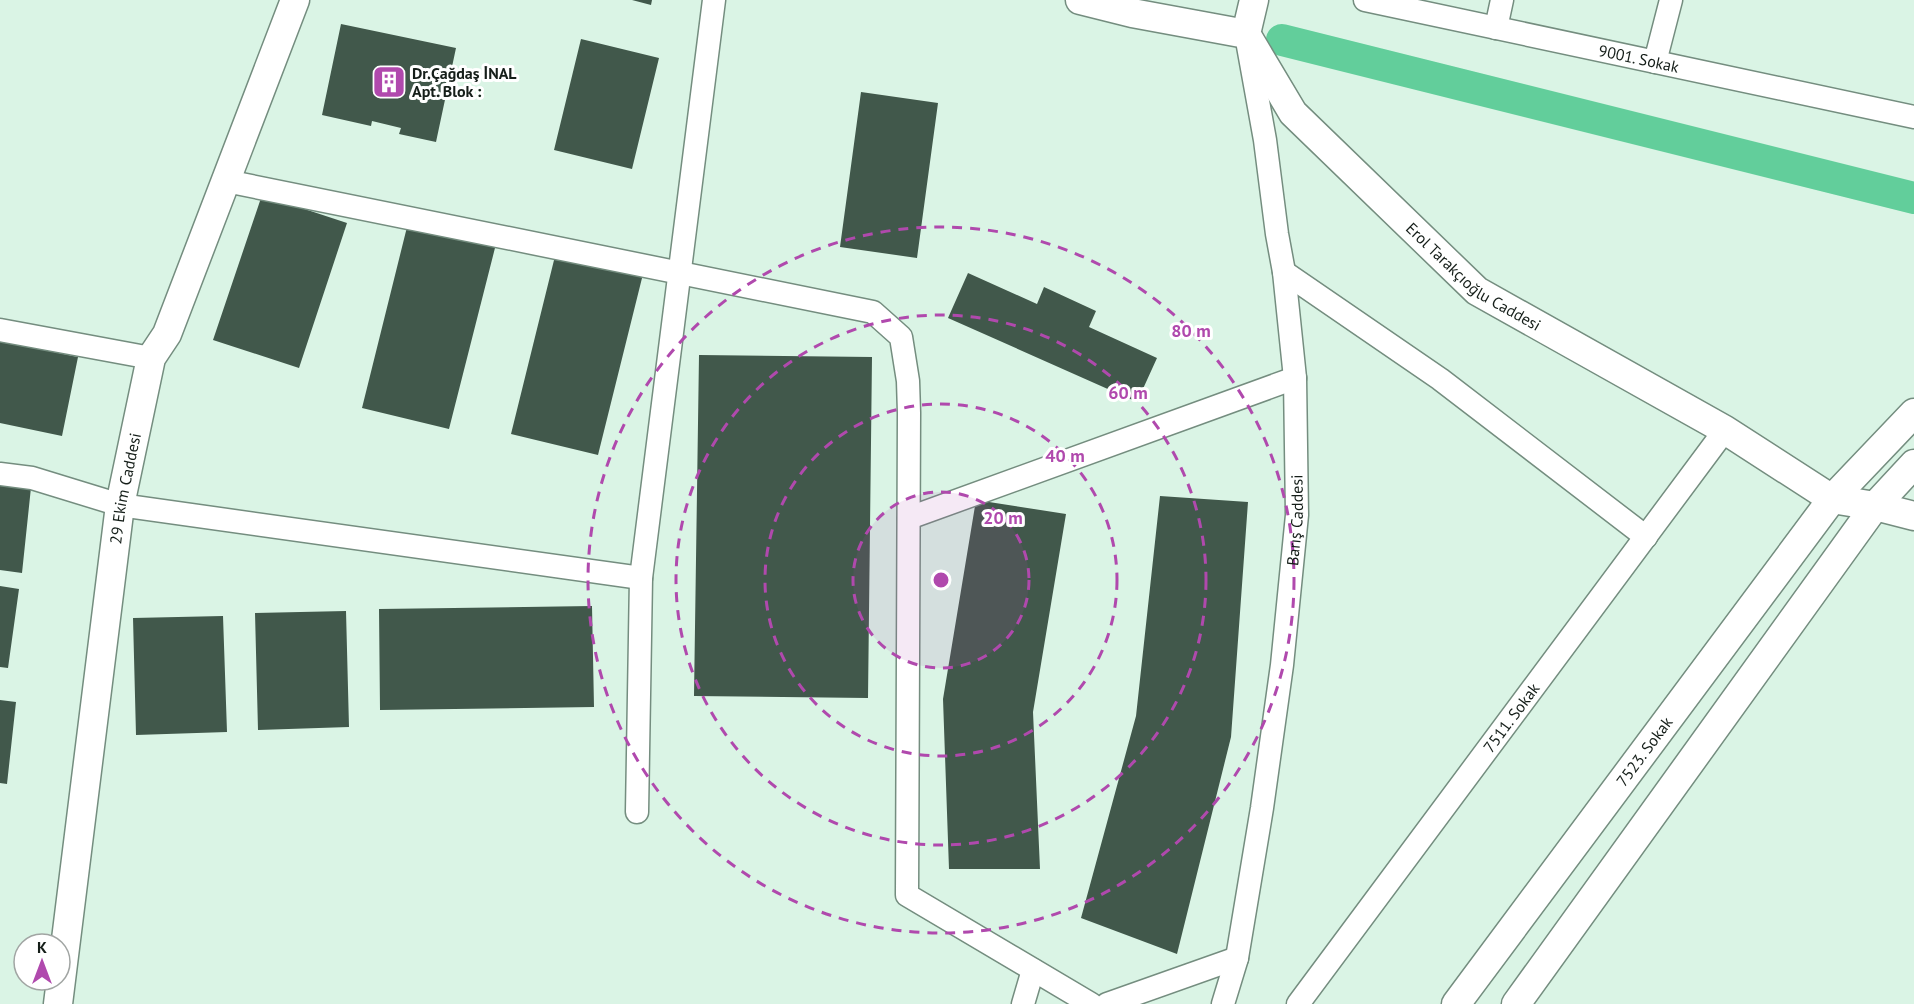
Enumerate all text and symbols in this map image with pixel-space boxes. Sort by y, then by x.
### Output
street label: 9001. Sokak [1597,40,1681,77]
place label: Dr.Çağdaş İNAL Apt. Blok : [412,63,517,101]
building icon: Dr.Çağdaş İNAL Apt. Blok : [371,64,407,100]
street label: Erol Tarakçıoğlu Caddesi [1402,218,1545,335]
text: 80 m [1171,319,1211,342]
text: 60 m [1108,381,1148,404]
street label: 29 Ekim Caddesi [105,431,145,545]
text: 40 m [1045,444,1085,467]
street label: Barış Caddesi [1282,475,1307,567]
text: 20 m [983,506,1023,529]
centre of rings [931,570,951,590]
street label: 7511. Sokak [1479,679,1544,756]
street label: 7523. Sokak [1612,712,1677,790]
north arrow [12,932,72,992]
text: K [37,937,47,957]

